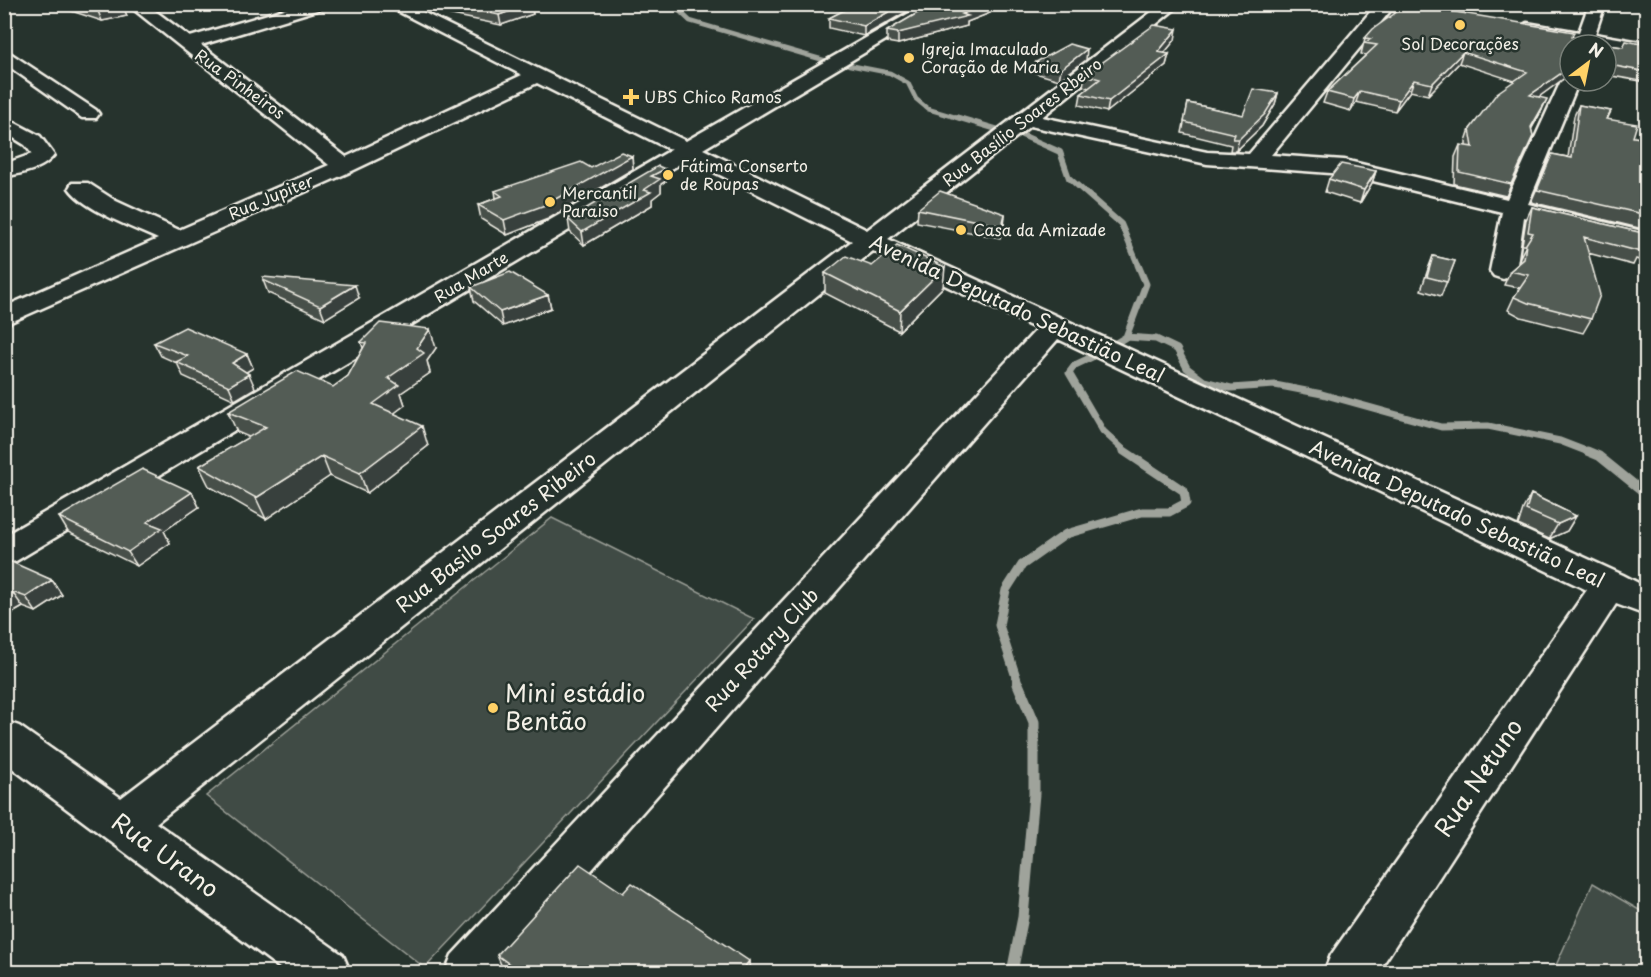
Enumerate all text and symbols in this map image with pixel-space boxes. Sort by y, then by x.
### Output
marker: Sol Decorações [1453,18,1467,32]
place label: Sol Decorações [1401,31,1519,55]
north arrow [1558,33,1618,93]
place label: Igreja Imaculado Coração de Maria [921,36,1060,78]
text: N [1585,36,1608,63]
street label: Rua Pinheiros [191,42,291,124]
marker: Igreja Imaculado Coração de Maria [902,51,916,65]
street label: Rua Basílio Soares Rbeiro [936,51,1106,191]
place label: UBS Chico Ramos [644,84,781,108]
marker: UBS Chico Ramos [622,88,640,106]
place label: Fátima Conserto de Roupas [680,153,808,195]
street label: Rua Jupiter [224,167,317,225]
marker: Fátima Conserto de Roupas [661,168,675,182]
place label: Mercantil Paraiso [562,180,637,222]
marker: Mercantil Paraiso [543,195,557,209]
place label: Casa da Amizade [973,217,1106,241]
marker: Casa da Amizade [954,223,968,237]
street label: Avenida Deputado Sebastião Leal [865,226,1170,390]
street label: Rua Marte [429,245,512,308]
street label: Avenida Deputado Sebastião Leal [1305,431,1610,595]
street label: Rua Basilo Soares Ribeiro [389,443,602,619]
street label: Rua Rotary Club [697,581,825,718]
place label: Mini estádio Bentão [505,674,645,738]
marker: Mini estádio Bentão [486,701,500,715]
street label: Rua Netuno [1424,710,1530,843]
street label: Rua Urano [105,803,227,906]

